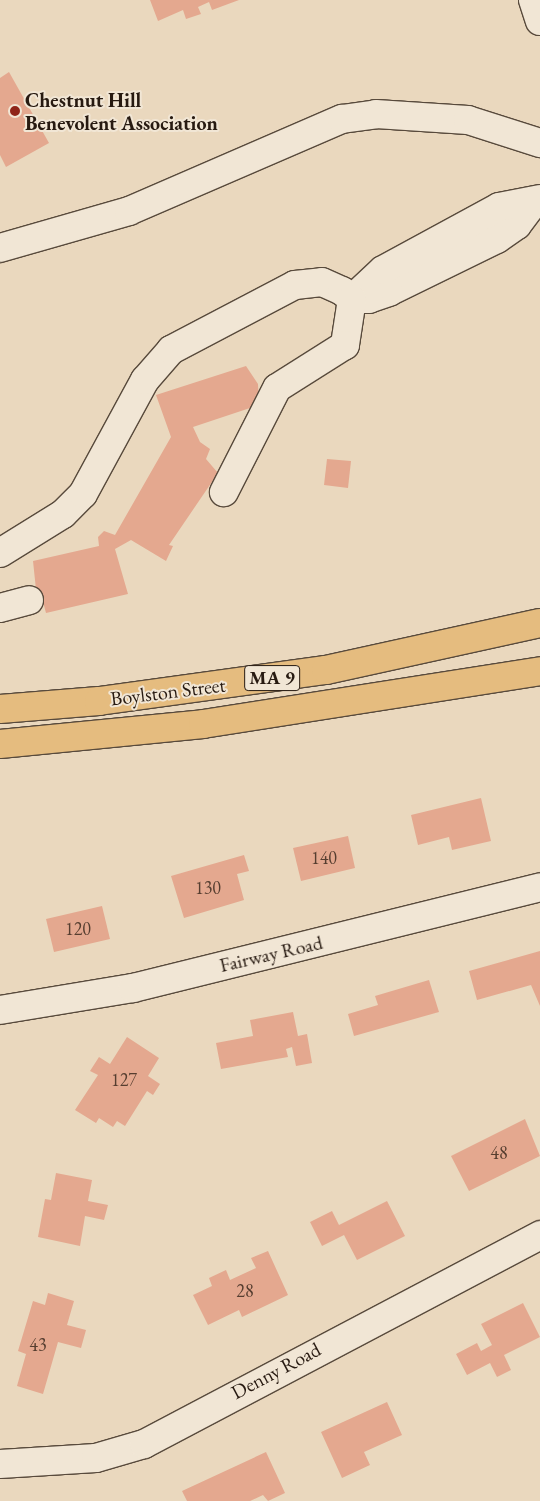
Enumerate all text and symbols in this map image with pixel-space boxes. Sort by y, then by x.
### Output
place label: Chestnut Hill Benevolent Association [25,88,218,135]
marker: Chestnut Hill Benevolent Association [9,105,21,117]
road number: MA 9 [243,661,301,694]
street label: Boylston Street [109,673,227,711]
house number: 140 [311,847,337,869]
house number: 130 [195,877,221,899]
house number: 120 [65,918,91,940]
street label: Fairway Road [217,930,325,978]
house number: 127 [111,1069,137,1091]
house number: 48 [490,1142,508,1164]
house number: 28 [236,1280,254,1302]
house number: 43 [29,1334,47,1356]
street label: Denny Road [227,1337,325,1405]

